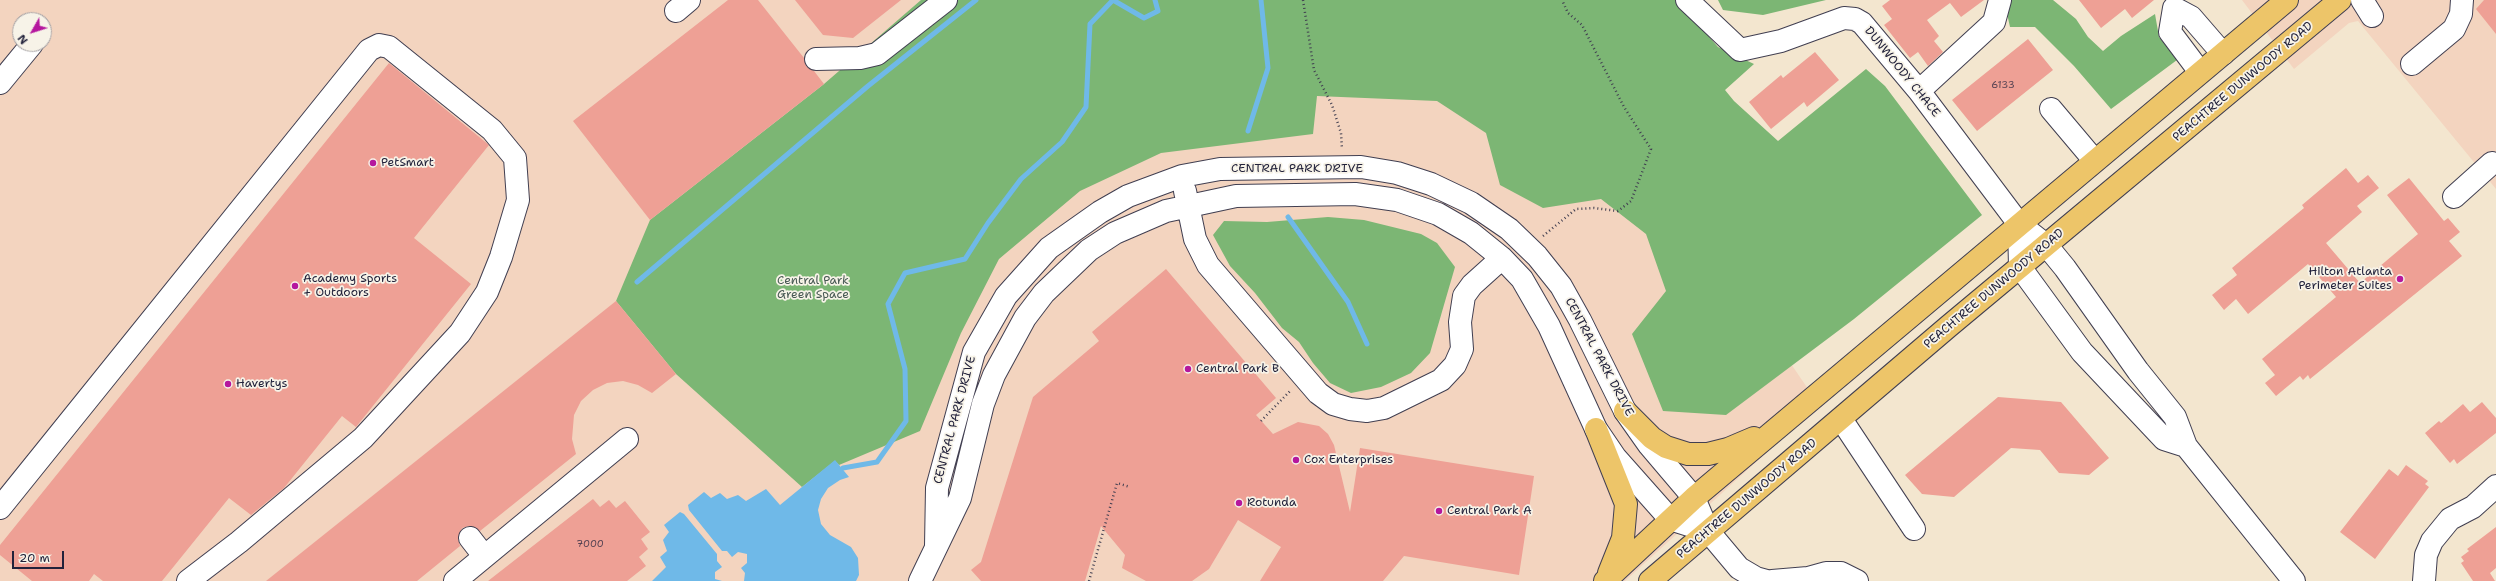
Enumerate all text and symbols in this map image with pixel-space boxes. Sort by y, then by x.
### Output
north arrow [12,12,52,52]
street label: PEACHTREE DUNWOODY ROAD [2170,19,2316,145]
street label: DUNWOODY CHACE [1861,24,1943,120]
text: N [14,31,32,47]
house number: 6133 [1991,79,2015,91]
place label: PetSmart [381,156,434,170]
marker: PetSmart [368,158,378,168]
street label: CENTRAL PARK DRIVE [1231,162,1363,176]
street label: PEACHTREE DUNWOODY ROAD [1921,226,2067,352]
place label: Hilton Atlanta Perimeter Suites [2298,265,2392,293]
place label: Academy Sports + Outdoors [303,272,397,300]
park label: Central Park Green Space [777,274,849,302]
marker: Hilton Atlanta Perimeter Suites [2395,274,2405,284]
marker: Academy Sports + Outdoors [290,281,300,291]
street label: CENTRAL PARK DRIVE [1562,295,1636,419]
street label: CENTRAL PARK DRIVE [931,354,979,486]
place label: Central Park B [1196,362,1279,376]
marker: Central Park B [1183,364,1193,374]
place label: Havertys [236,377,287,391]
marker: Havertys [223,379,233,389]
street label: PEACHTREE DUNWOODY ROAD [1674,436,1820,562]
place label: Cox Enterprises [1304,453,1393,467]
marker: Cox Enterprises [1291,455,1301,465]
place label: Rotunda [1247,496,1296,510]
marker: Rotunda [1234,498,1244,508]
place label: Central Park A [1447,504,1532,518]
marker: Central Park A [1434,506,1444,516]
house number: 7000 [576,538,604,550]
scale bar [14,543,66,569]
text: 20 m [19,550,50,566]

